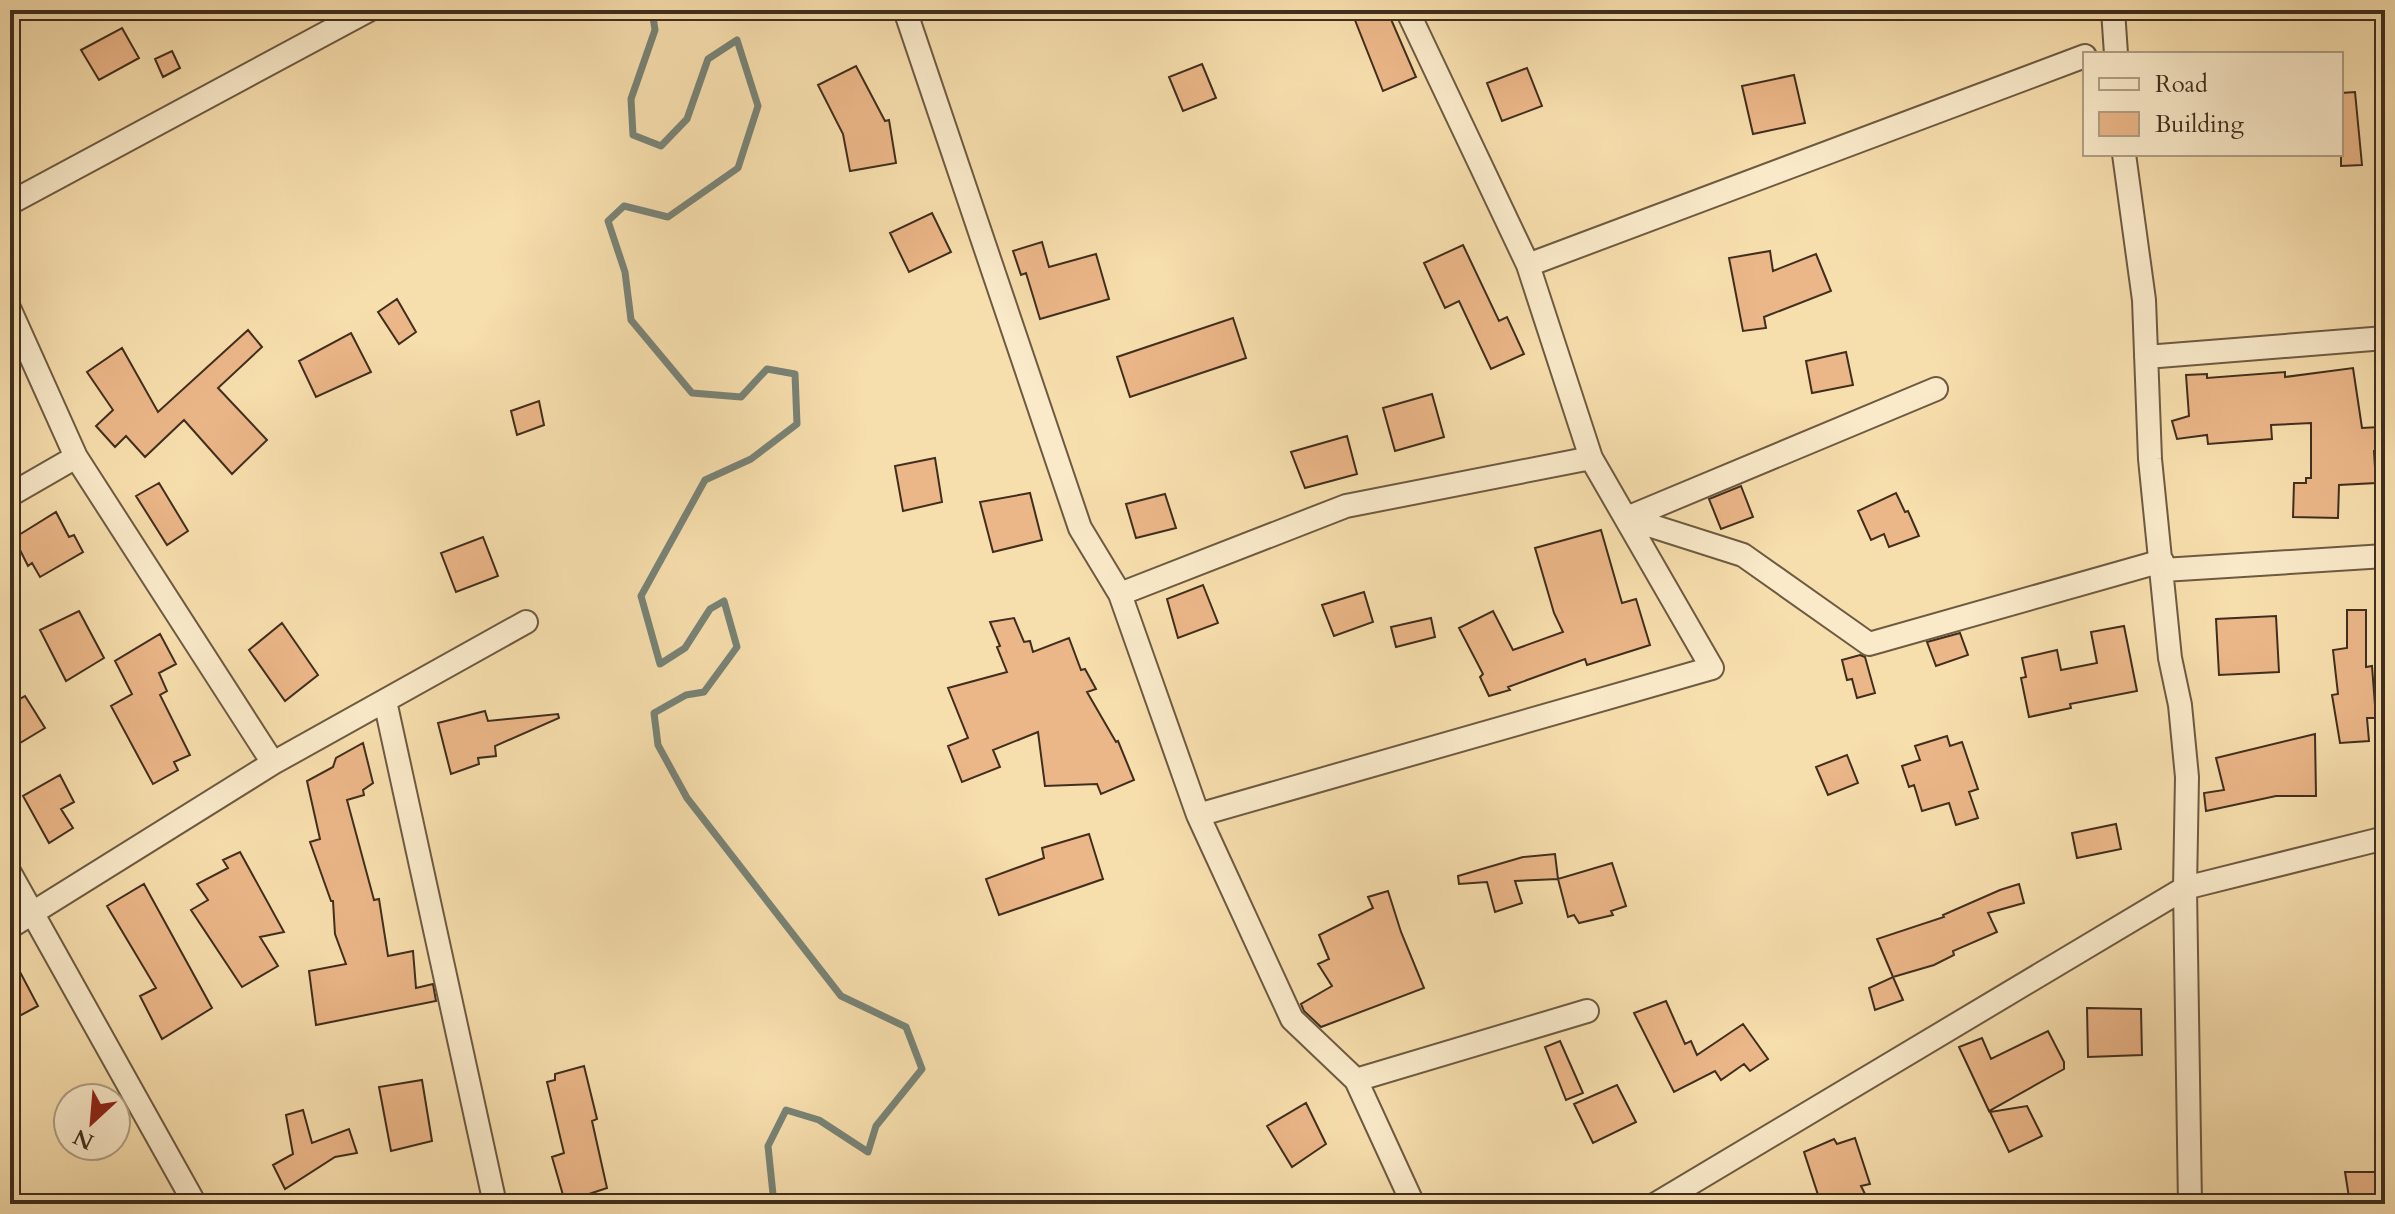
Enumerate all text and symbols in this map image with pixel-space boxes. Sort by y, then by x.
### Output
legend [2083,52,2343,156]
text: Road [2155,68,2208,101]
text: Building [2155,108,2245,141]
north arrow [52,1082,132,1162]
text: N [69,1121,99,1157]

